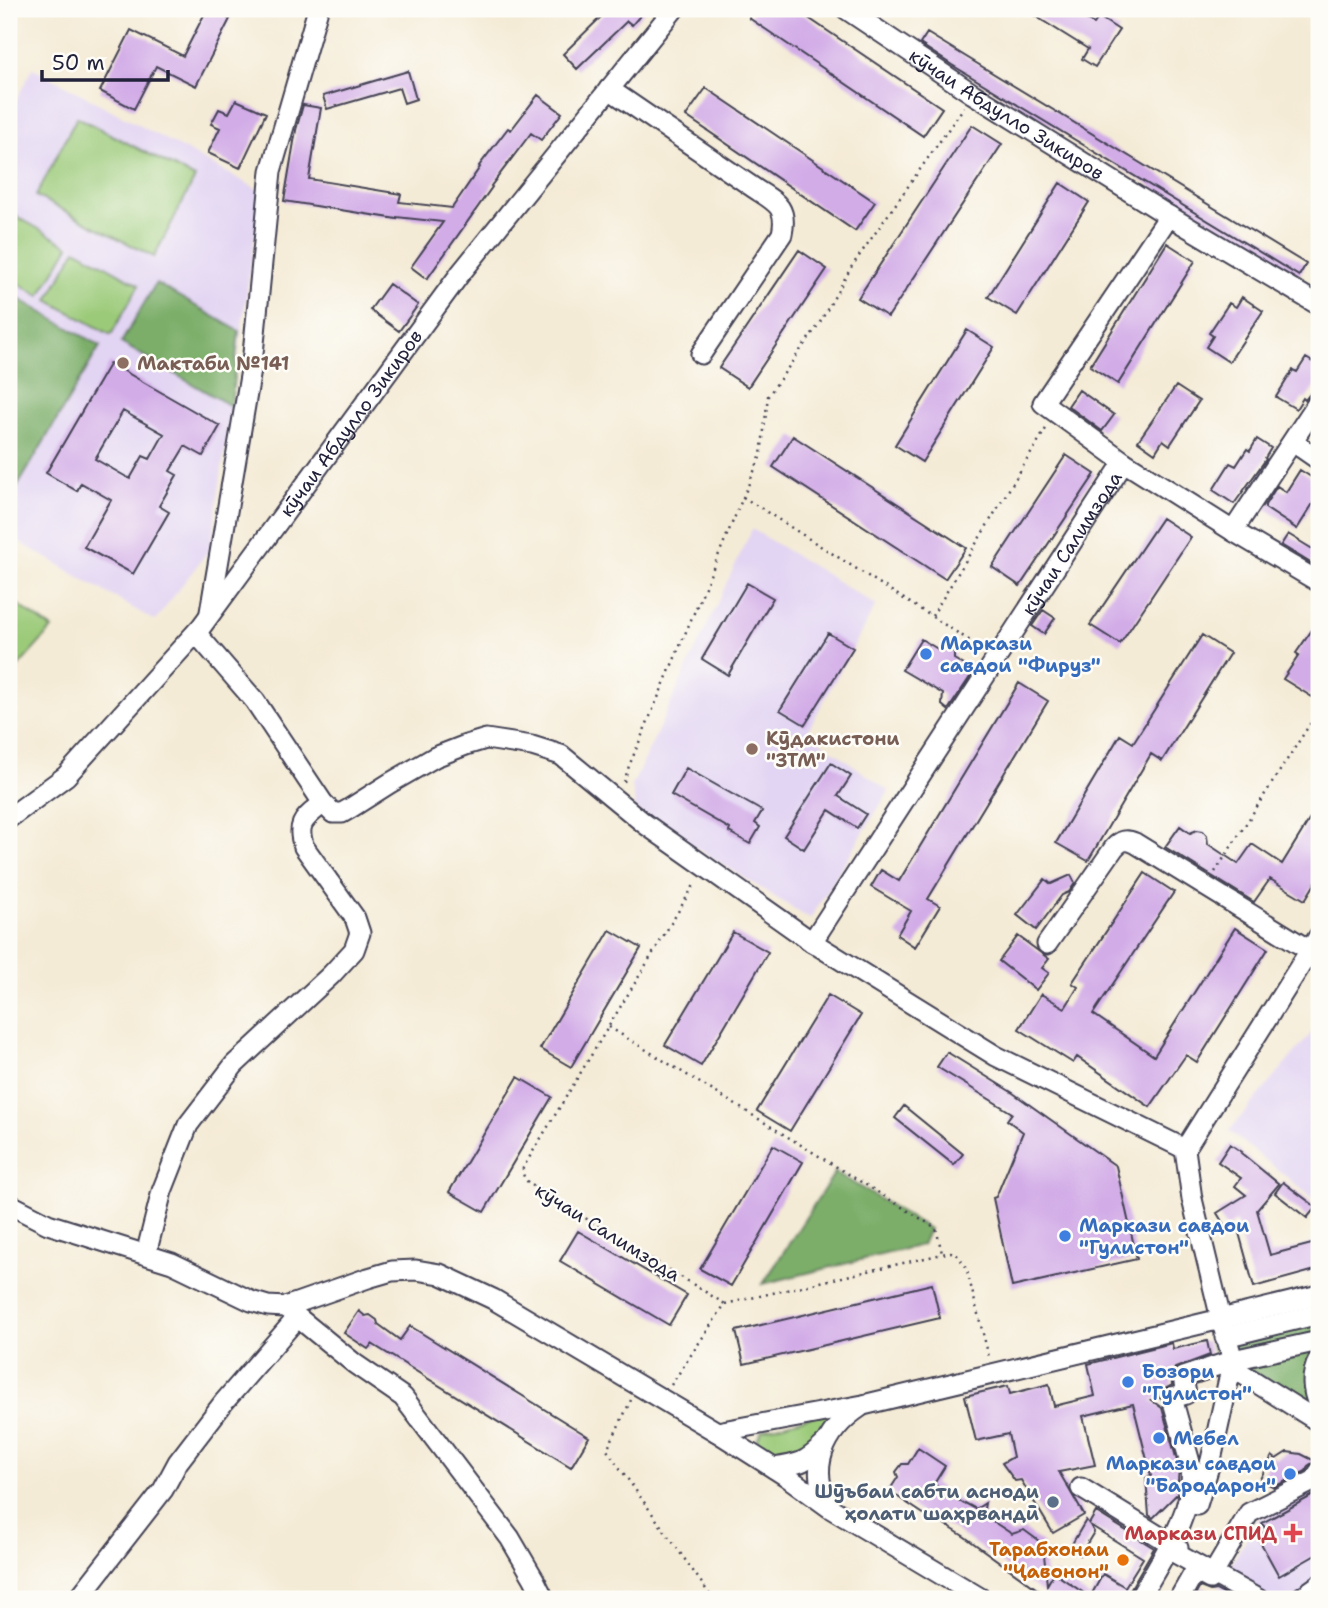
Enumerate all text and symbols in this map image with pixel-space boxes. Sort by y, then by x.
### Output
scale bar [42,38,168,82]
street label: кӯчаи Абдулло Зикиров [904,43,1109,186]
text: 50 m [52,49,105,77]
street label: кӯчаи Абдулло Зикиров [274,325,428,522]
place label: Мактаби №141 [137,351,289,376]
marker: Мактаби №141 [115,355,131,371]
street label: кӯчаи Салимзода [1016,466,1128,620]
place label: Маркази савдои "Фируз" [940,631,1101,678]
marker: Маркази савдои "Фируз" [918,646,934,662]
place label: Кӯдакистони "ЗТМ" [766,726,899,773]
marker: Кӯдакистони "ЗТМ" [744,741,760,757]
street label: кӯчаи Салимзода [530,1178,685,1287]
place label: Маркази савдои "Гулистон" [1079,1213,1249,1260]
marker: Маркази савдои "Гулистон" [1057,1228,1073,1244]
place label: Бозори "Гулистон" [1142,1359,1252,1406]
marker: Бозори "Гулистон" [1120,1374,1136,1390]
place label: Мебел [1173,1426,1239,1451]
marker: Мебел [1151,1430,1167,1446]
place label: Маркази савдои "Бародарон" [1106,1451,1276,1498]
marker: Маркази савдои "Бародарон" [1282,1466,1298,1482]
place label: Шӯъбаи сабти асноди ҳолати шаҳрвандӣ [814,1479,1039,1526]
marker: Шӯъбаи сабти асноди ҳолати шаҳрвандӣ [1045,1494,1061,1510]
place label: Маркази СПИД [1124,1521,1278,1546]
marker: Маркази СПИД [1283,1523,1303,1543]
place label: Тарабхонаи "Ҷавонон" [989,1537,1109,1584]
marker: Тарабхонаи "Ҷавонон" [1115,1552,1131,1568]

